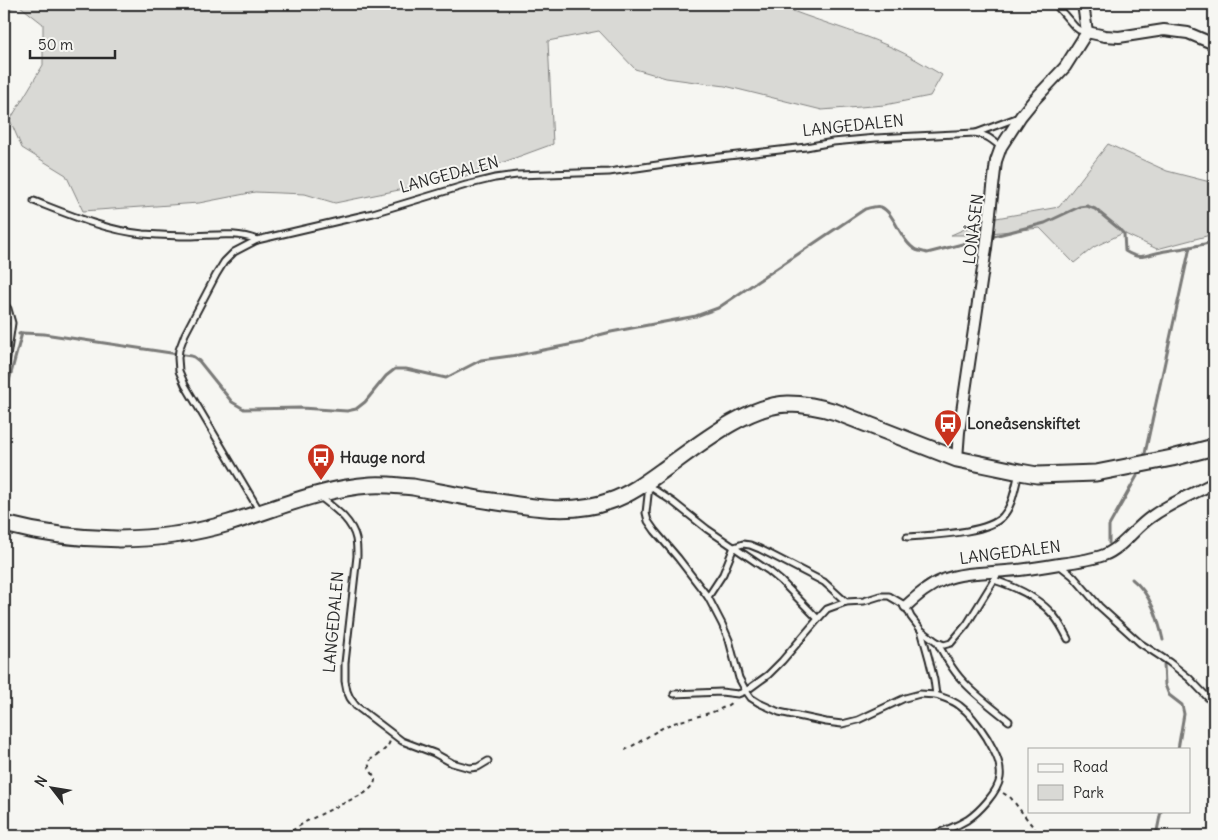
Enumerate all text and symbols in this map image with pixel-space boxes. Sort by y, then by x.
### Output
scale bar [30,28,115,60]
text: 50 m [38,35,73,54]
street label: LANGEDALEN [801,110,905,140]
street label: LANGEDALEN [397,151,501,197]
street label: LONÅSEN [959,192,987,266]
bus stop icon: Loneåsenskiftet [933,408,963,447]
place label: Loneåsenskiftet [967,413,1081,433]
bus stop icon: Hauge nord [306,442,336,481]
place label: Hauge nord [340,447,426,468]
street label: LANGEDALEN [958,536,1062,568]
street label: LANGEDALEN [319,570,347,674]
legend [1028,748,1190,812]
text: Road [1073,757,1108,776]
north arrow [28,762,78,812]
text: N [31,773,51,790]
text: Park [1073,783,1104,802]

